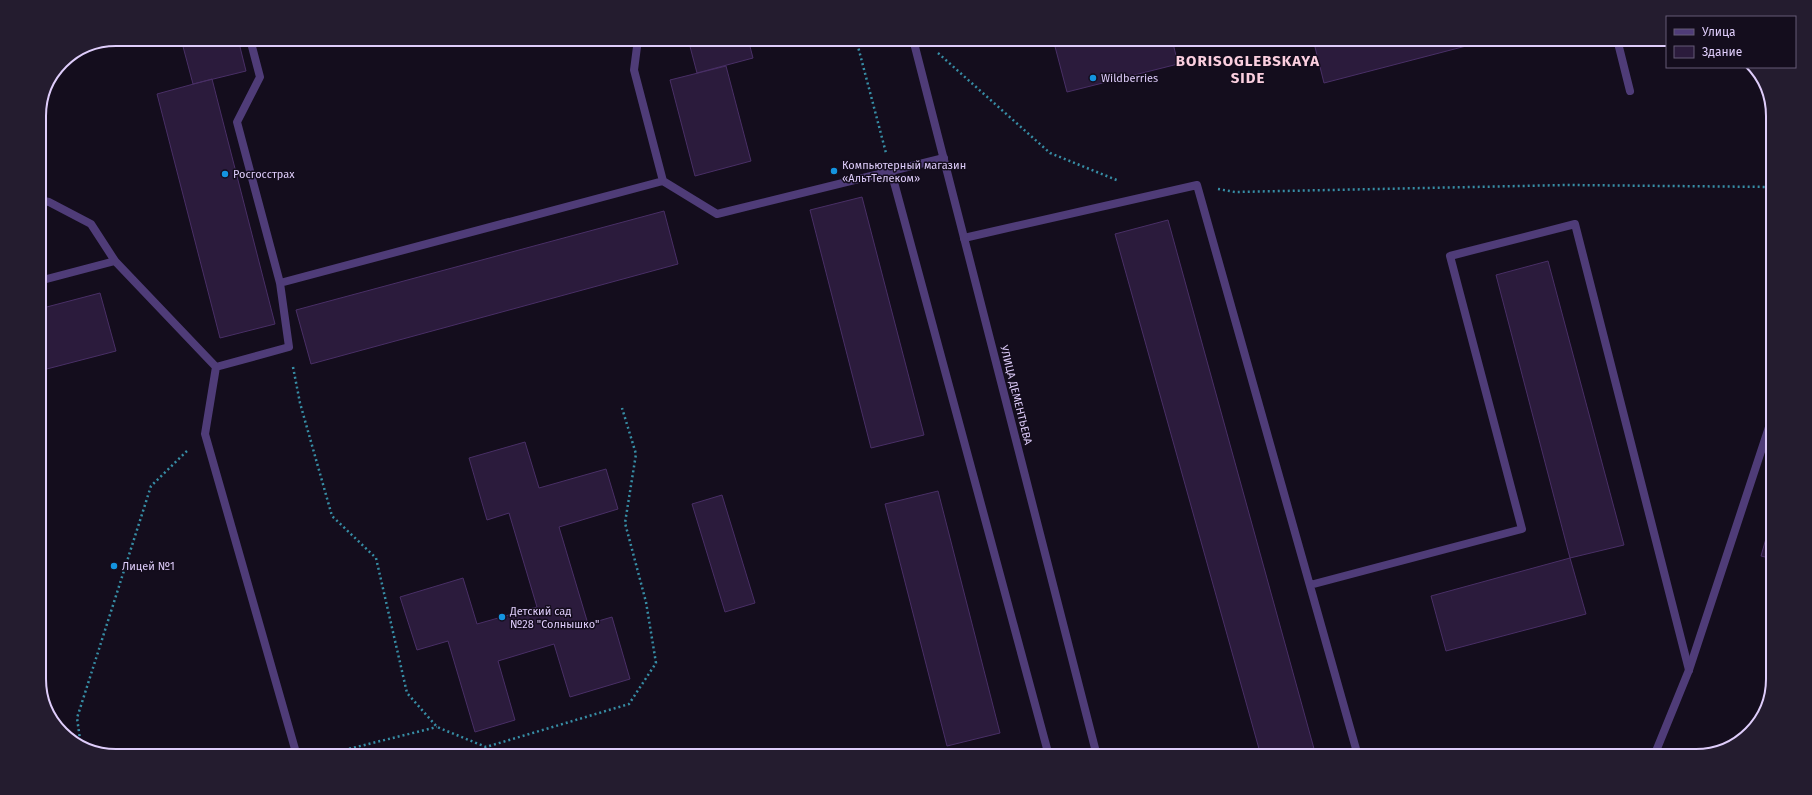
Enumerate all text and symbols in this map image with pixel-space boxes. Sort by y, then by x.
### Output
legend [1666,16,1796,68]
text: Улица [1702,25,1736,39]
text: Здание [1702,45,1742,59]
district label: BORISOGLEBSKAYA SIDE [1176,52,1320,87]
place label: Wildberries [1101,72,1158,85]
marker: Wildberries [1088,73,1098,83]
place label: Компьютерный магазин «АльтТелеком» [842,159,966,185]
marker: Компьютерный магазин «АльтТелеком» [829,166,839,176]
place label: Росгосстрах [233,168,295,181]
marker: Росгосстрах [220,169,230,179]
street label: УЛИЦА ДЕМЕНТЬЕВА [997,344,1035,447]
place label: Лицей №1 [122,560,175,573]
marker: Лицей №1 [109,561,119,571]
place label: Детский сад №28 "Солнышко" [509,605,599,631]
marker: Детский сад №28 "Солнышко" [497,612,507,622]

